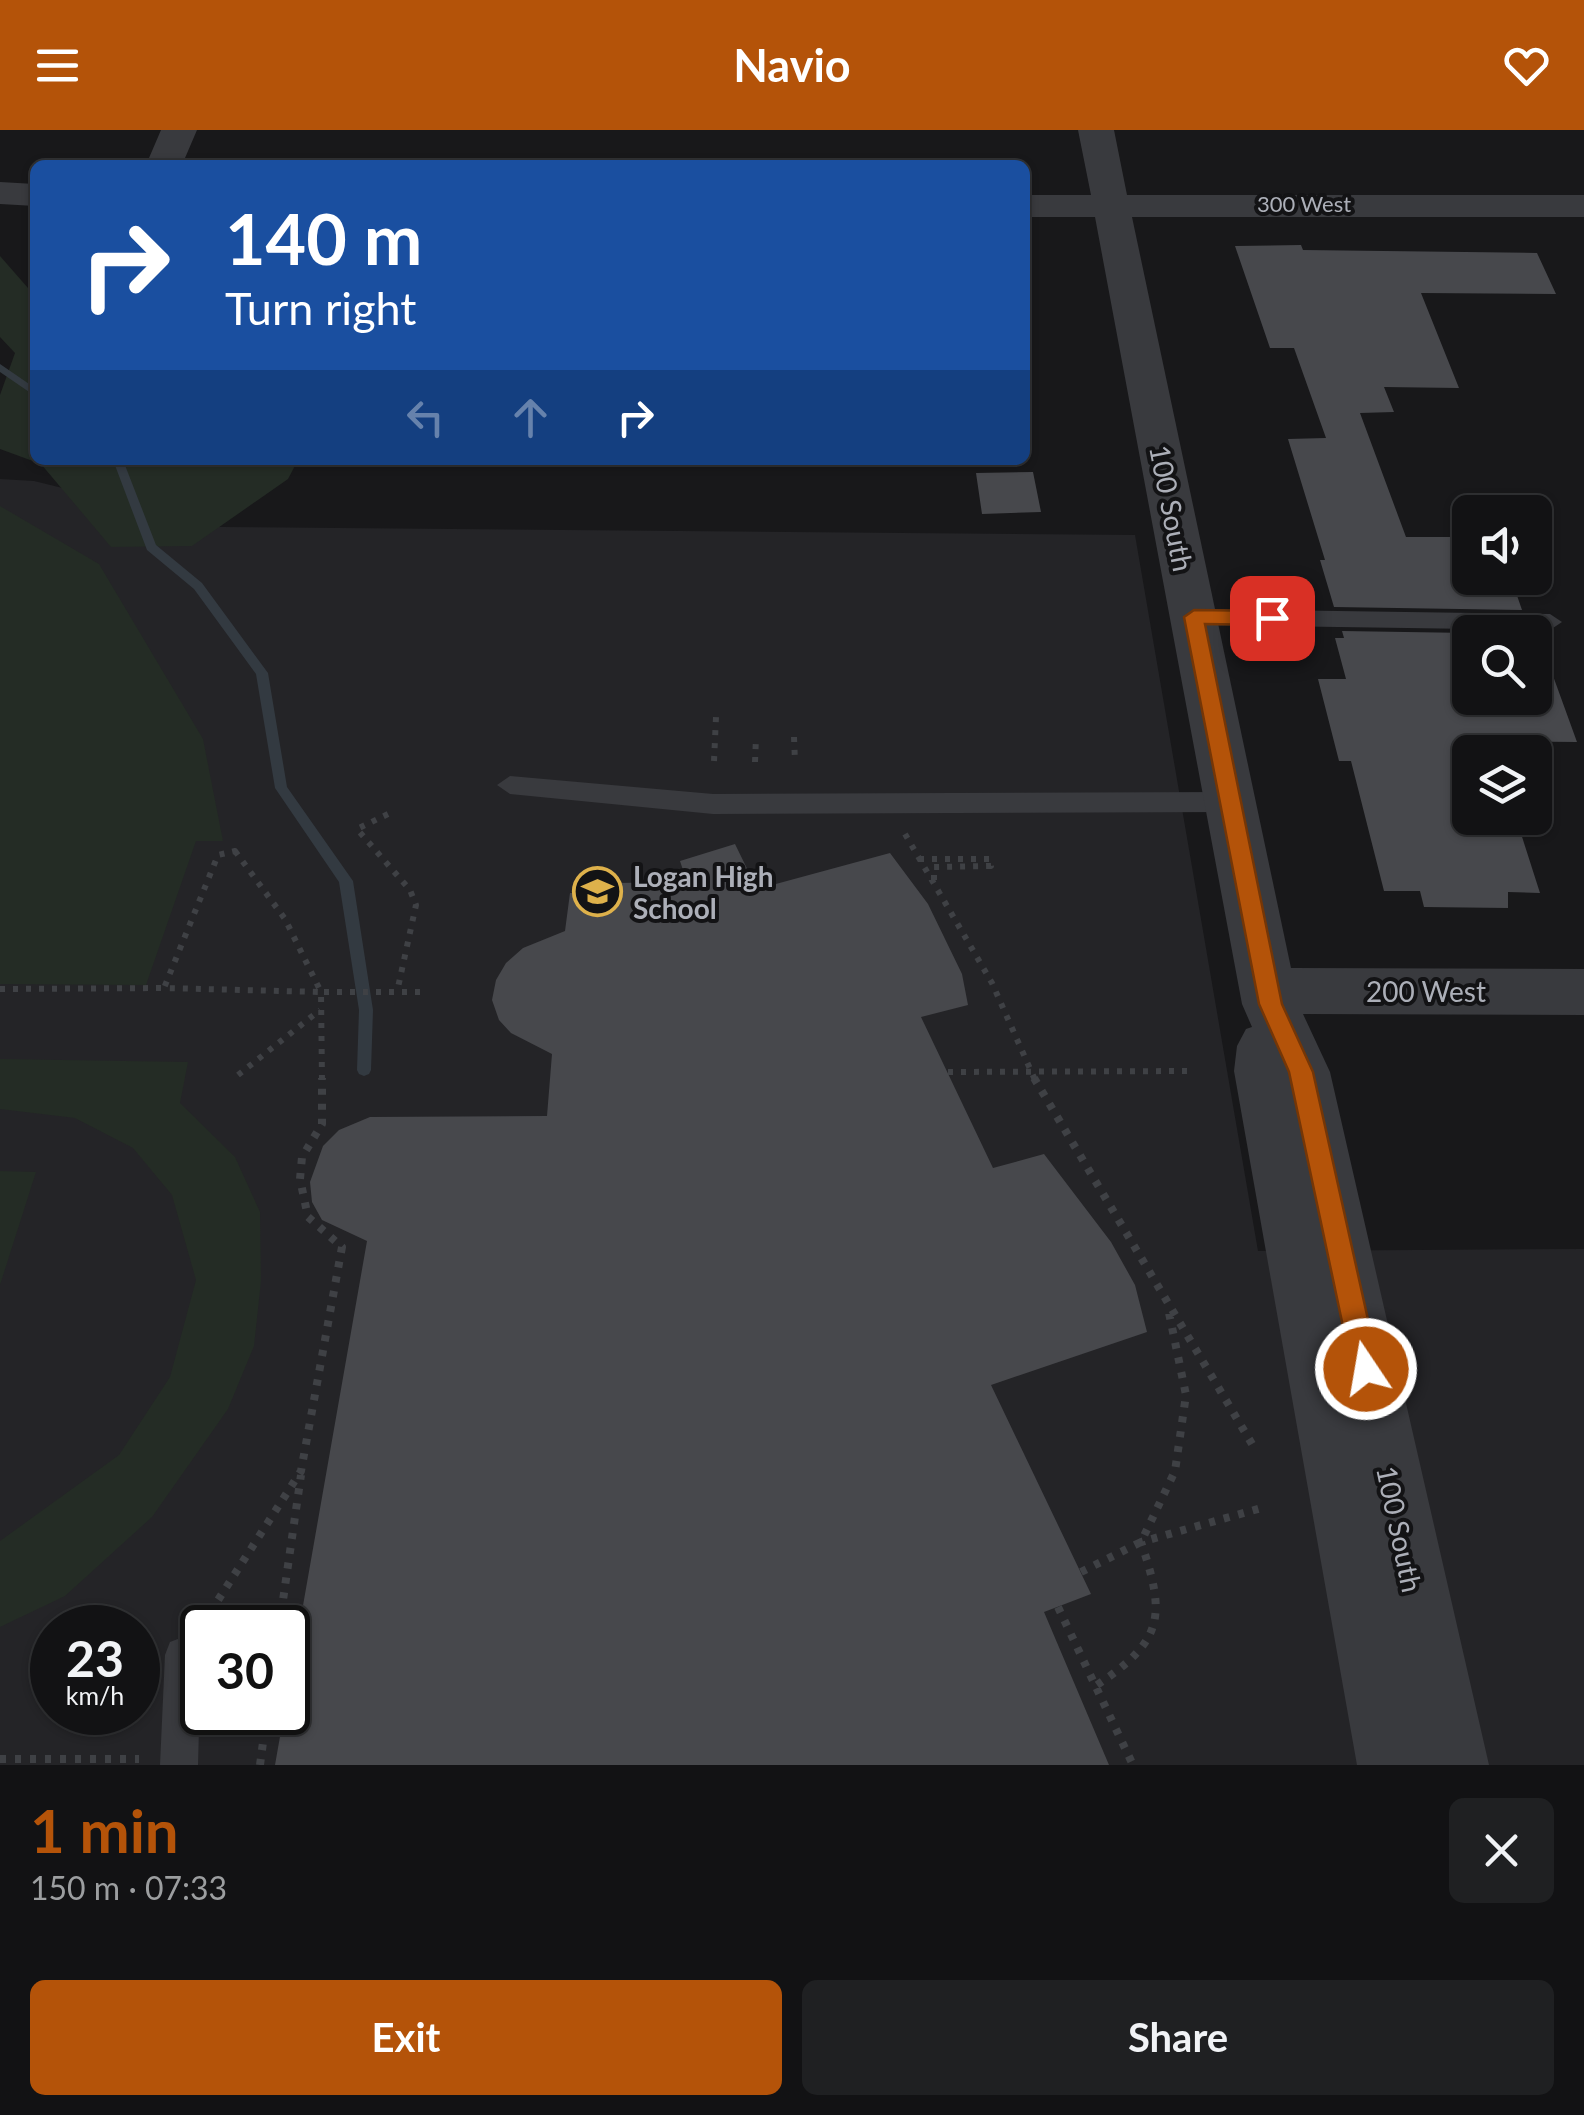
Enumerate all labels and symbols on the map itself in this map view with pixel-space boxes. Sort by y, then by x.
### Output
street label: 300 West [1257,190,1351,217]
street label: 100 South [1143,442,1201,574]
pin [1230,576,1315,661]
place label: Logan High School [633,859,773,925]
school or university icon: Logan High School [572,866,624,918]
street label: 200 West [1366,974,1486,1008]
position arrow [1314,1317,1418,1421]
street label: 100 South [1370,1463,1430,1595]
speed limit sign: 30 [180,1605,310,1735]

